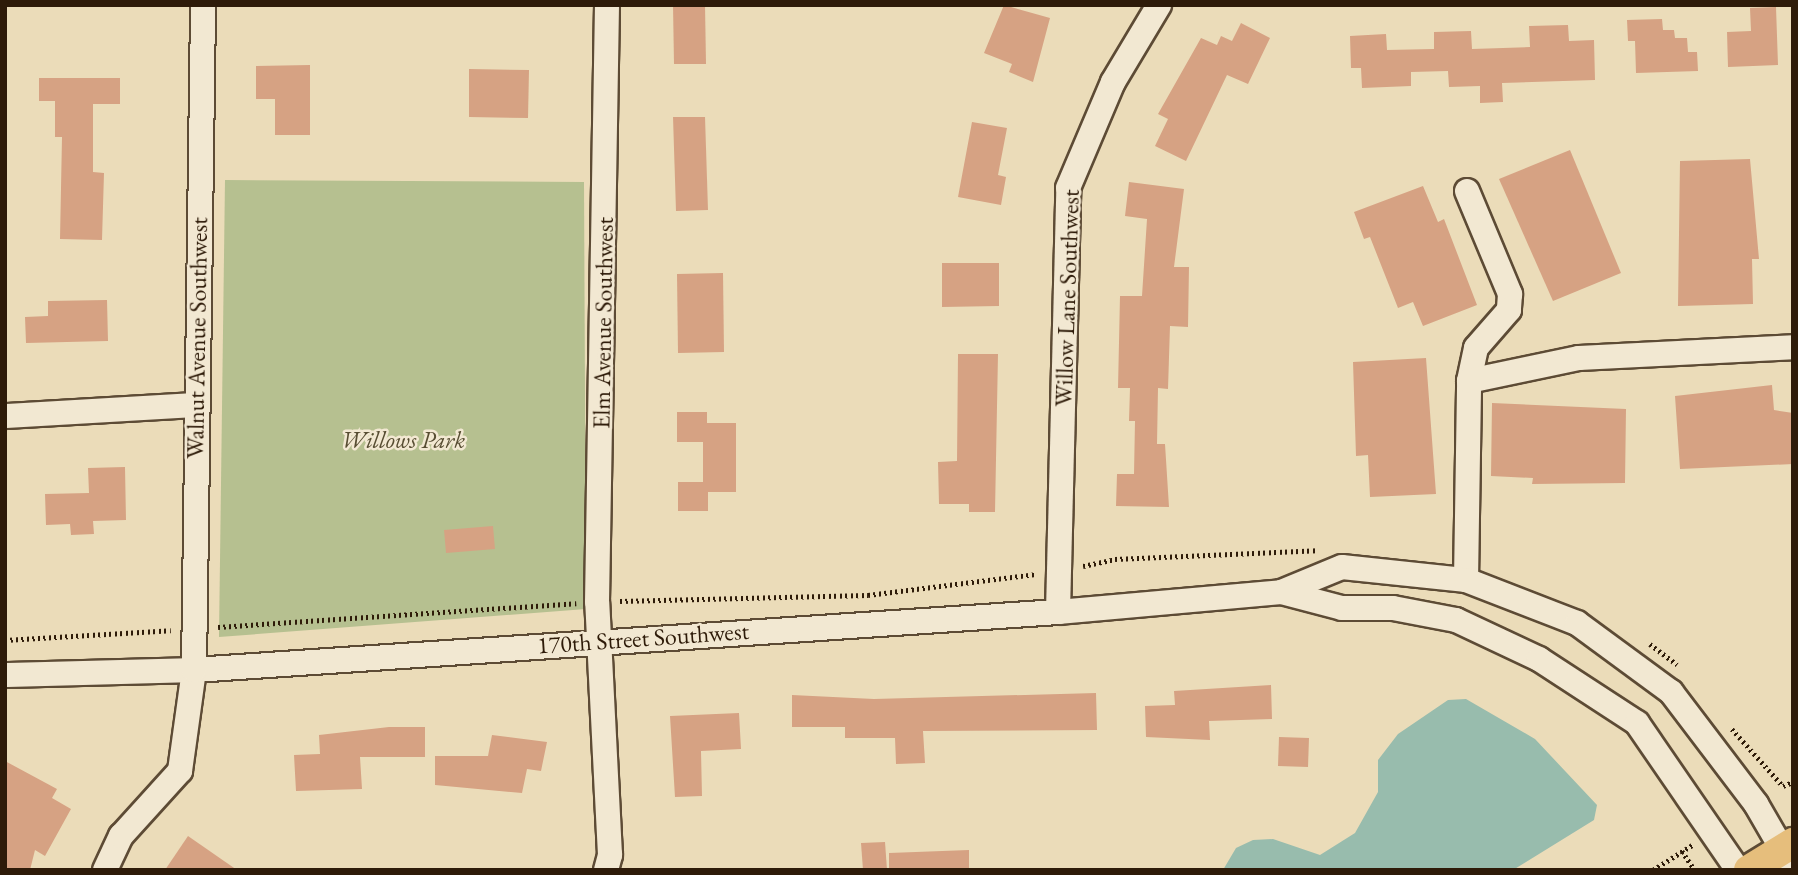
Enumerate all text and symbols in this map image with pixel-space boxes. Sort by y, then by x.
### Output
street label: Willow Lane Southwest [1049,189,1085,407]
street label: Walnut Avenue Southwest [180,217,214,459]
street label: Elm Avenue Southwest [587,217,619,429]
park label: Willows Park [341,426,465,454]
street label: 170th Street Southwest [536,616,750,660]

